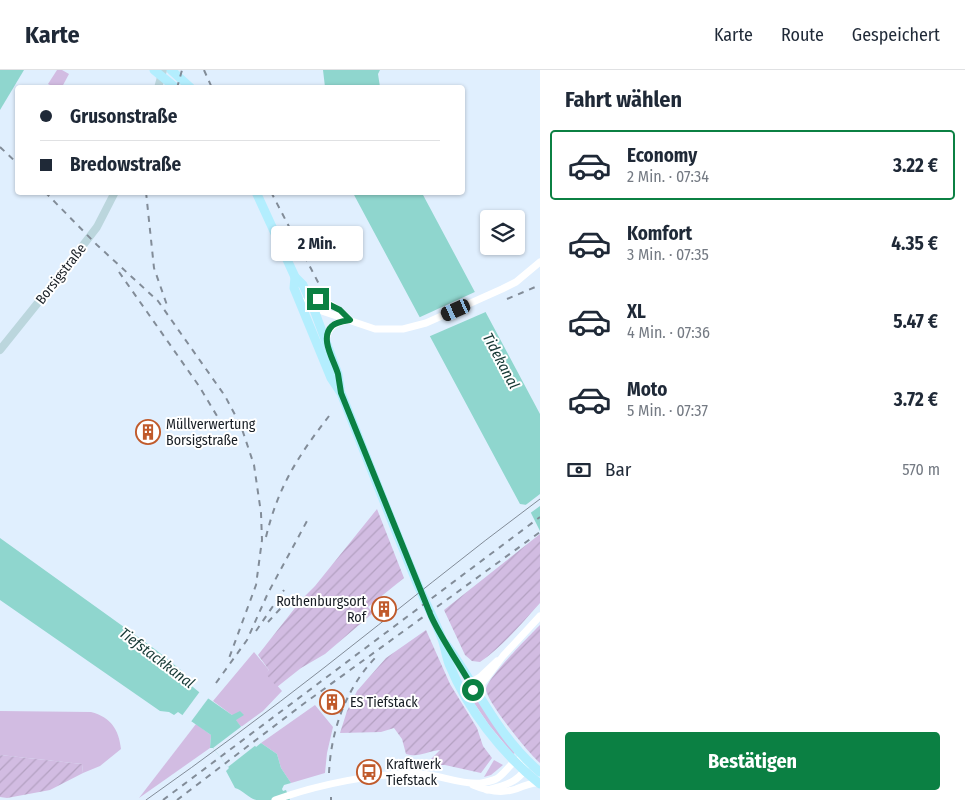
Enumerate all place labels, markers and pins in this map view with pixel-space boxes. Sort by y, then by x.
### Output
place label: Müllverwertung Borsigstraße [166,416,256,449]
building icon: Müllverwertung Borsigstraße [135,419,161,445]
place label: Rothenburgsort Rof [276,593,368,626]
building icon: Rothenburgsort Rof [371,596,397,622]
building icon: ES Tiefstack [319,689,345,715]
place label: ES Tiefstack [350,694,418,711]
place label: Kraftwerk Tiefstack [386,756,442,789]
bus stop icon: Kraftwerk Tiefstack [356,759,382,785]

